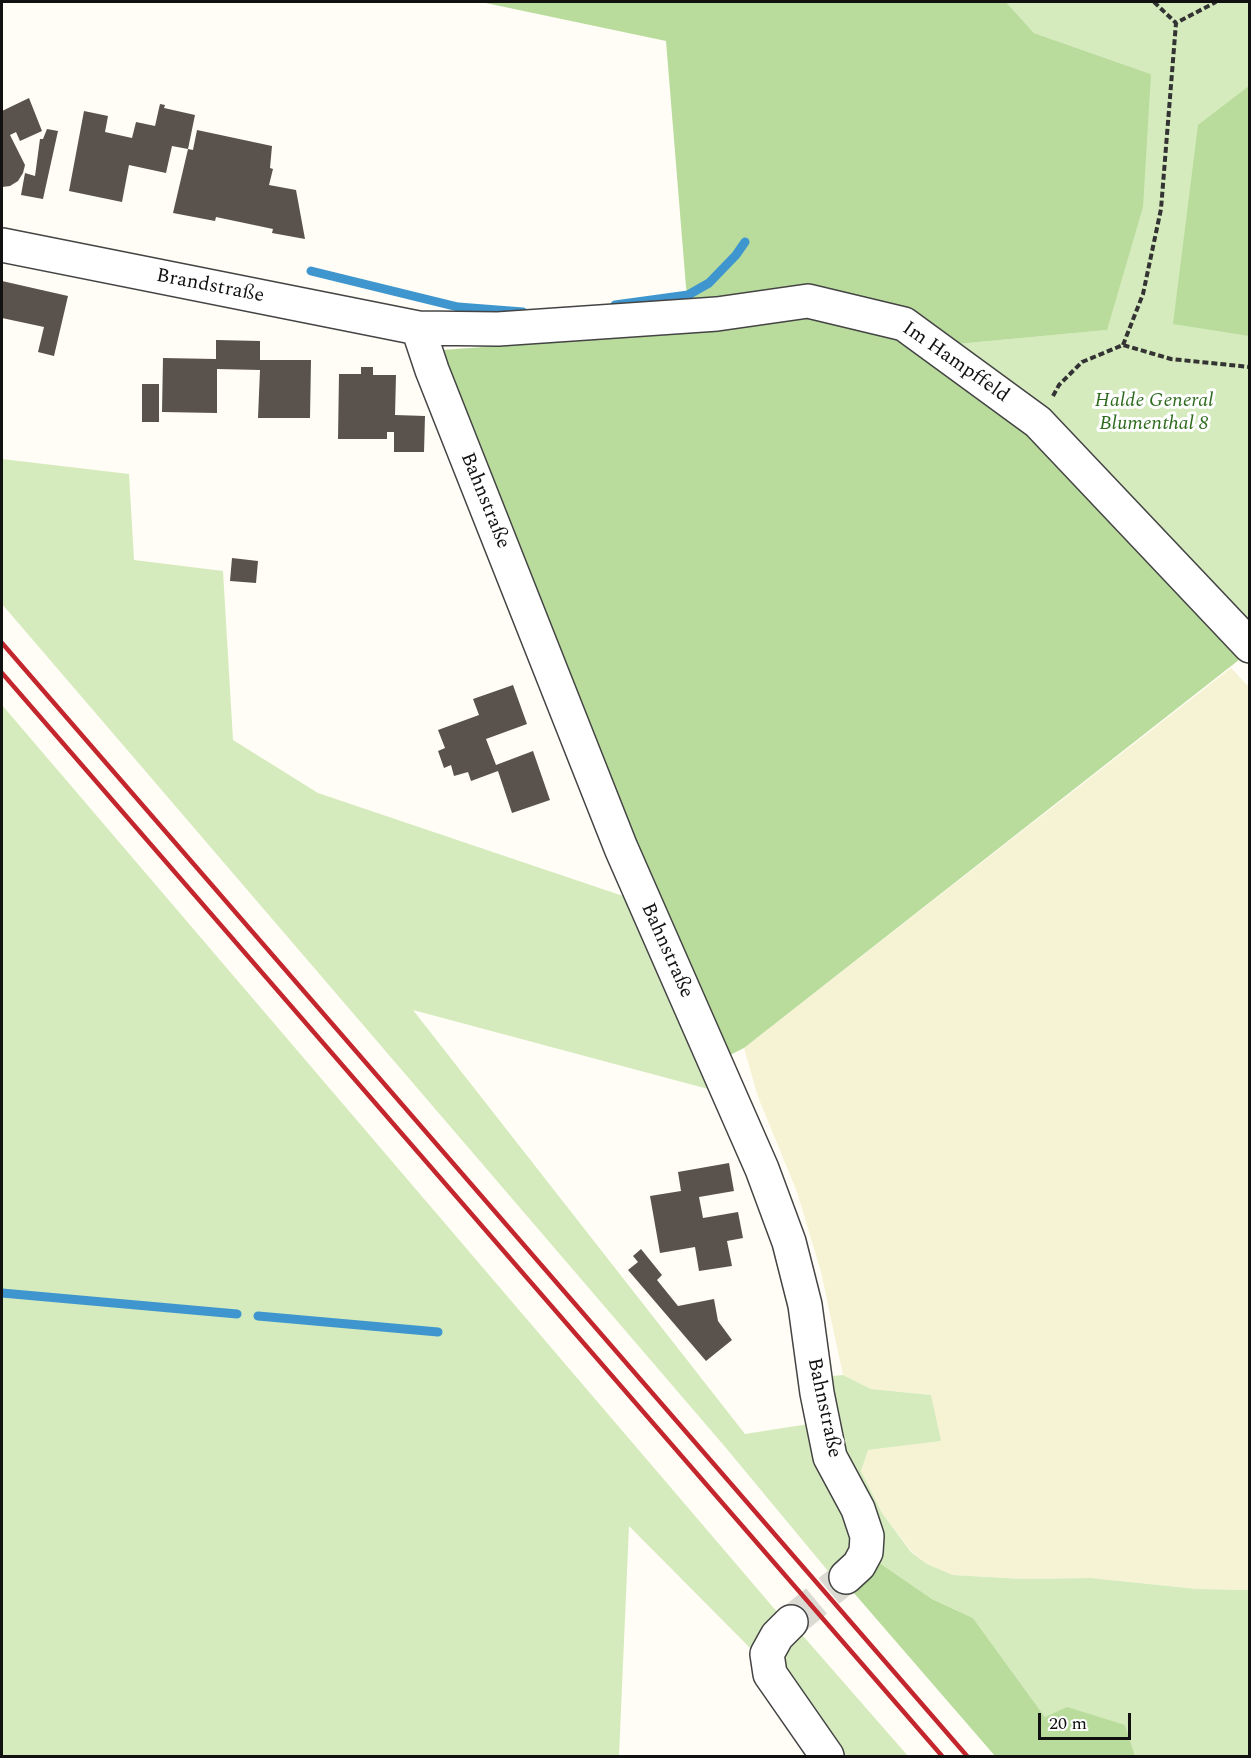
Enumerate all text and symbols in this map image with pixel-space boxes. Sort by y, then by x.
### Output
street label: Brandstraße [154,265,266,309]
street label: Im Hampffeld [897,317,1013,409]
park label: Halde General Blumenthal 8 [1095,390,1213,437]
street label: Bahnstraße [454,449,514,553]
street label: Bahnstraße [634,900,698,1002]
street label: Bahnstraße [801,1356,845,1460]
scale bar [1041,1701,1134,1739]
text: 20 m [1049,1710,1087,1737]

